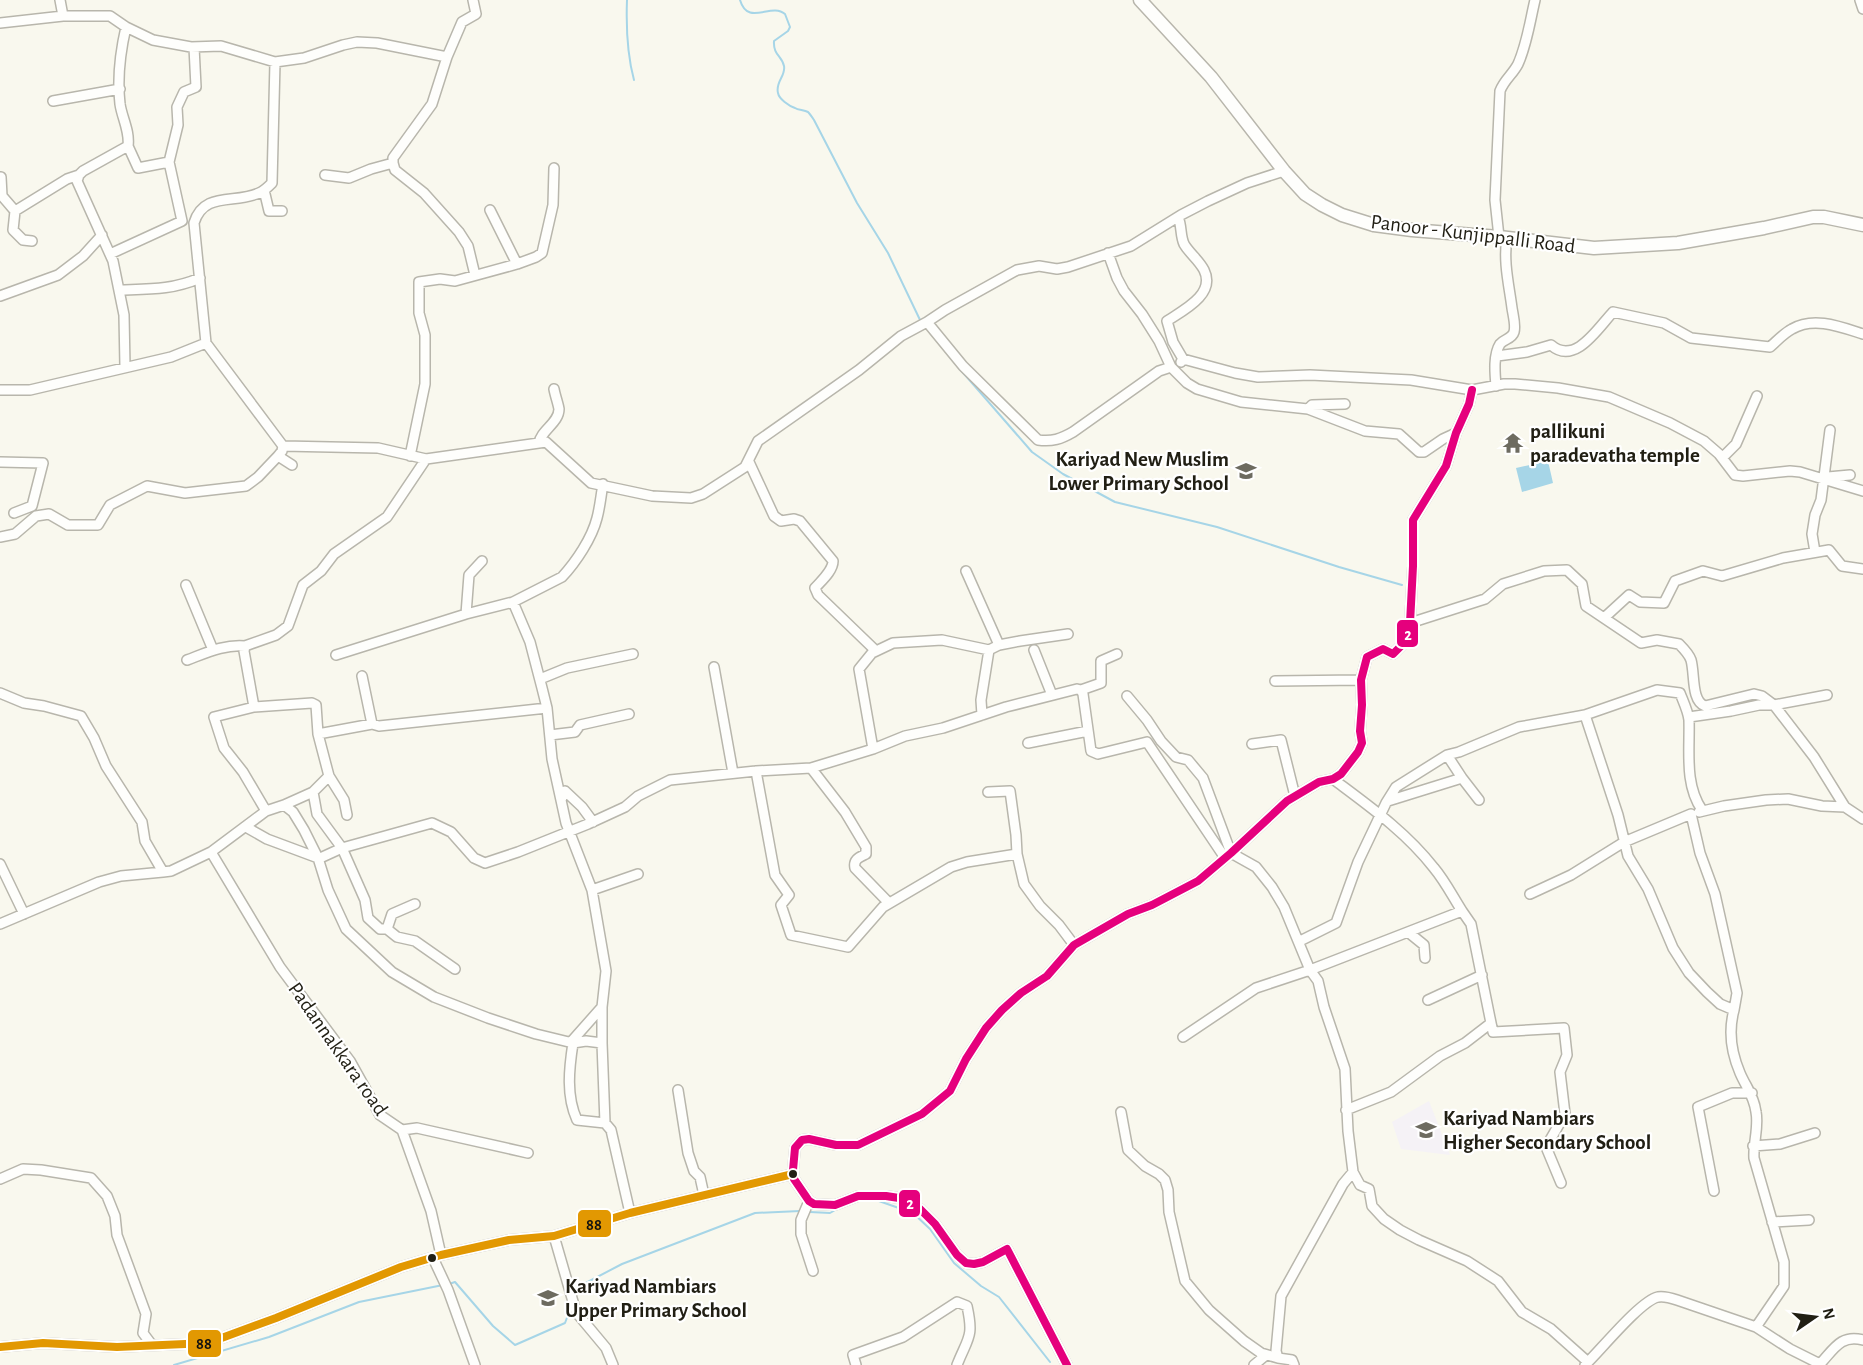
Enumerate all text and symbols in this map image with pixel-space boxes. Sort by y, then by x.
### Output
street label: Panoor - Kunjippalli Road [1369,211,1577,257]
place label: pallikuni paradevatha temple [1530,421,1700,466]
temple icon: pallikuni paradevatha temple [1501,431,1525,455]
place label: Kariyad New Muslim Lower Primary School [1048,449,1229,494]
school or university icon: Kariyad New Muslim Lower Primary School [1234,459,1258,483]
line badge: 2 [1396,619,1419,648]
text: 2 [1404,627,1412,643]
street label: Padannakkara road [284,979,392,1120]
place label: Kariyad Nambiars Higher Secondary School [1443,1108,1651,1153]
school or university icon: Kariyad Nambiars Higher Secondary School [1414,1118,1438,1142]
unlabelled marker [787,1168,799,1180]
line badge: 2 [898,1189,921,1218]
text: 2 [906,1196,914,1212]
line badge: 88 [577,1209,612,1238]
text: 88 [586,1217,602,1233]
unlabelled marker [426,1252,438,1264]
place label: Kariyad Nambiars Upper Primary School [565,1276,747,1321]
school or university icon: Kariyad Nambiars Upper Primary School [536,1286,560,1310]
north arrow [1785,1287,1845,1347]
text: N [1819,1306,1838,1321]
line badge: 88 [187,1329,222,1358]
text: 88 [196,1336,212,1352]

